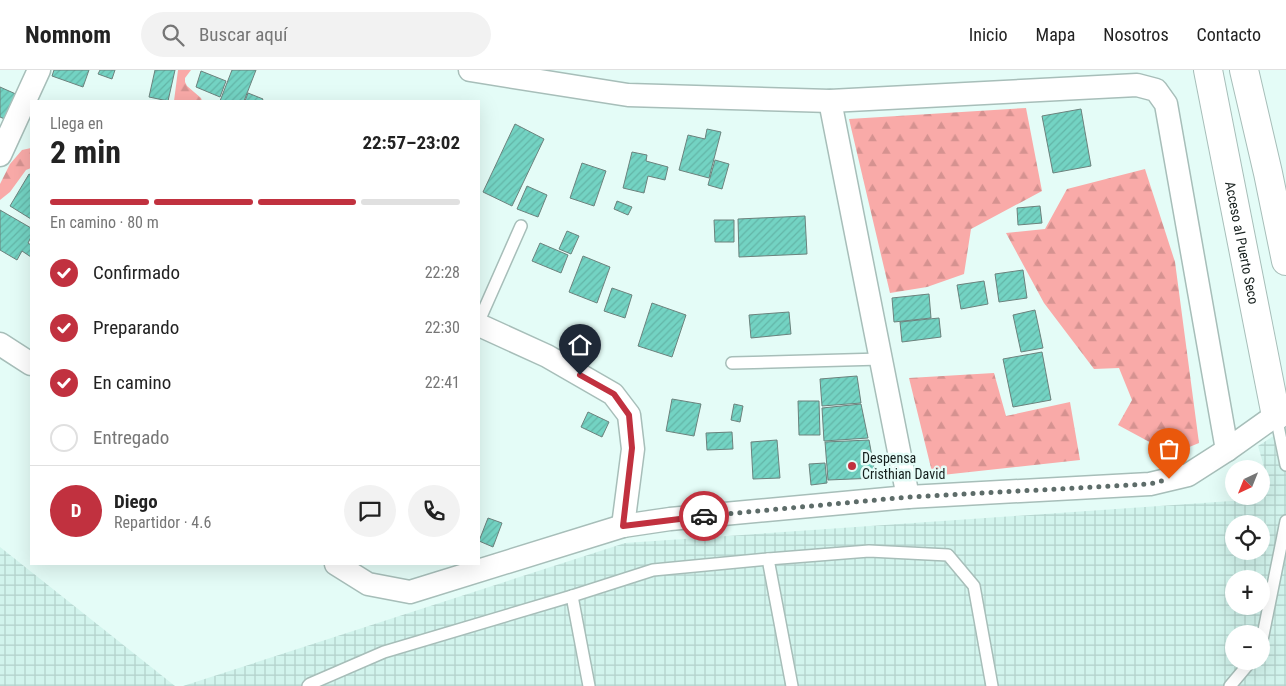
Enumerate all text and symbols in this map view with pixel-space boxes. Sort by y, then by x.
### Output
search box [141,12,491,57]
text: Nomnom [25,21,111,49]
icon: search [159,21,187,49]
text: Buscar aquí [199,23,288,46]
text: Inicio [969,24,1008,45]
text: Mapa [1036,24,1075,45]
text: Nosotros [1103,24,1169,45]
text: Contacto [1197,24,1261,45]
text: Llega en [50,114,103,133]
text: 22:57–23:02 [362,131,460,154]
text: 2 min [50,133,121,171]
street label: Acceso al Puerto Seco [1222,180,1262,305]
text: En camino · 80 m [50,213,159,232]
icon: check [50,259,78,287]
text: Confirmado [93,261,180,284]
text: 22:28 [425,263,460,282]
icon: check [50,314,78,342]
text: Preparando [93,316,179,339]
text: 22:30 [425,318,460,337]
pin [559,324,601,375]
icon: home [566,331,594,359]
icon: check [50,369,78,397]
text: En camino [93,371,171,394]
text: 22:41 [425,373,460,392]
text: Entregado [93,426,169,449]
pin [1148,428,1190,479]
icon: bag [1155,435,1183,463]
place label: Despensa Cristhian David [862,450,945,482]
marker: Despensa Cristhian David [846,460,858,472]
north arrow [1225,460,1270,505]
map controls [1225,460,1270,670]
button: chat [344,485,396,537]
button: phone [408,485,460,537]
text: Diego [114,490,158,513]
courier [679,491,729,541]
text: D [71,499,81,522]
icon: car [690,502,718,530]
text: Repartidor · 4.6 [114,513,211,532]
button: locate [1225,515,1270,560]
button: + [1225,570,1270,615]
button: − [1225,625,1270,670]

